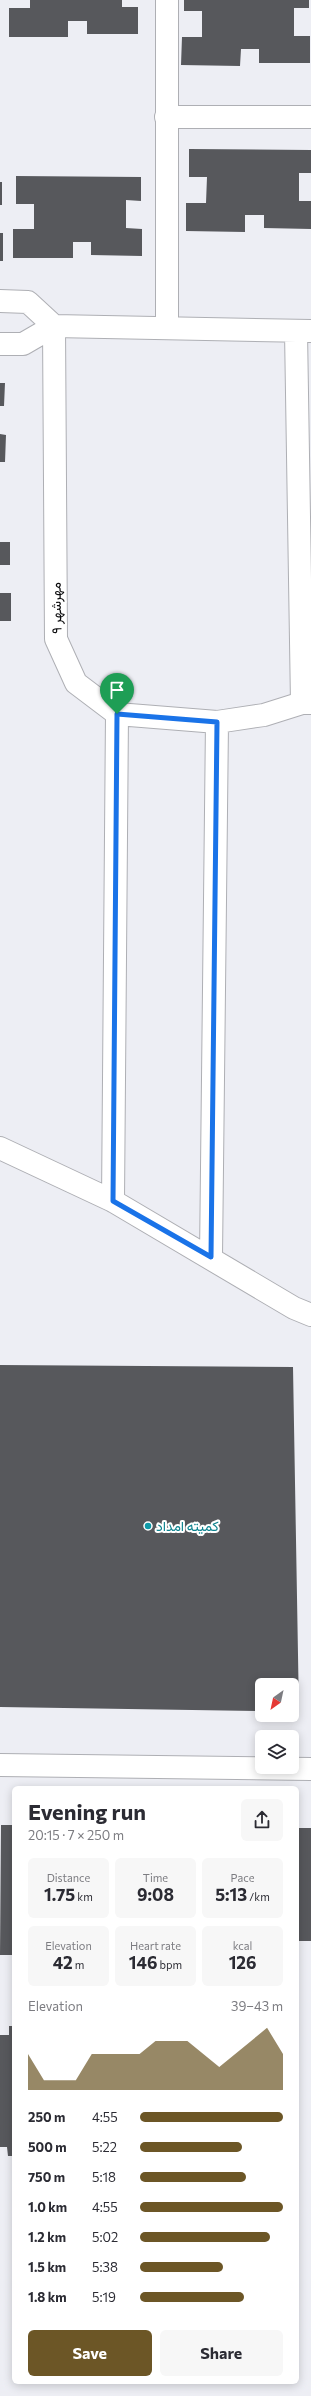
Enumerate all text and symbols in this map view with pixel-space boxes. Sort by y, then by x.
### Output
street label: مهرشهر ۹ [47,582,65,634]
pin [100,673,134,714]
icon: arrive [106,679,128,701]
place label: کمیته امداد [156,1517,219,1534]
marker: کمیته امداد [143,1521,153,1531]
north arrow [255,1678,299,1722]
map controls [255,1678,299,1774]
button: layers [255,1730,299,1774]
text: Evening run [28,1798,146,1825]
button: share [241,1799,283,1841]
text: 20:15 · 7 × 250 m [28,1827,124,1843]
text: Distance [47,1871,90,1884]
text: Time [143,1871,168,1884]
text: Pace [231,1871,254,1884]
text: 1.75 [44,1884,75,1905]
text: 9:08 [137,1884,174,1905]
text: 5:13 [215,1884,247,1905]
text: km [75,1890,93,1903]
text: /km [247,1890,270,1903]
text: Elevation [45,1939,92,1952]
text: Heart rate [130,1939,181,1952]
text: kcal [233,1939,252,1952]
text: 42 [53,1952,73,1973]
text: 146 [129,1952,157,1973]
text: 126 [229,1952,256,1973]
text: m [73,1958,84,1971]
text: bpm [157,1958,182,1971]
text: Elevation [28,1998,83,2014]
text: 39–43 m [231,1998,283,2014]
text: 250 m [28,2109,65,2125]
text: 4:55 [92,2109,118,2125]
text: 500 m [28,2139,67,2155]
text: 5:22 [92,2139,117,2155]
text: 750 m [28,2169,65,2185]
text: 5:18 [92,2169,116,2185]
text: 1.0 km [28,2199,67,2215]
text: 4:55 [92,2199,118,2215]
text: 1.2 km [28,2229,66,2245]
text: 5:02 [92,2229,118,2245]
text: 1.5 km [28,2259,66,2275]
text: 5:38 [92,2259,118,2275]
text: 1.8 km [28,2289,66,2305]
text: 5:19 [92,2289,116,2305]
button: Save [28,2330,152,2376]
button: Share [160,2330,283,2376]

